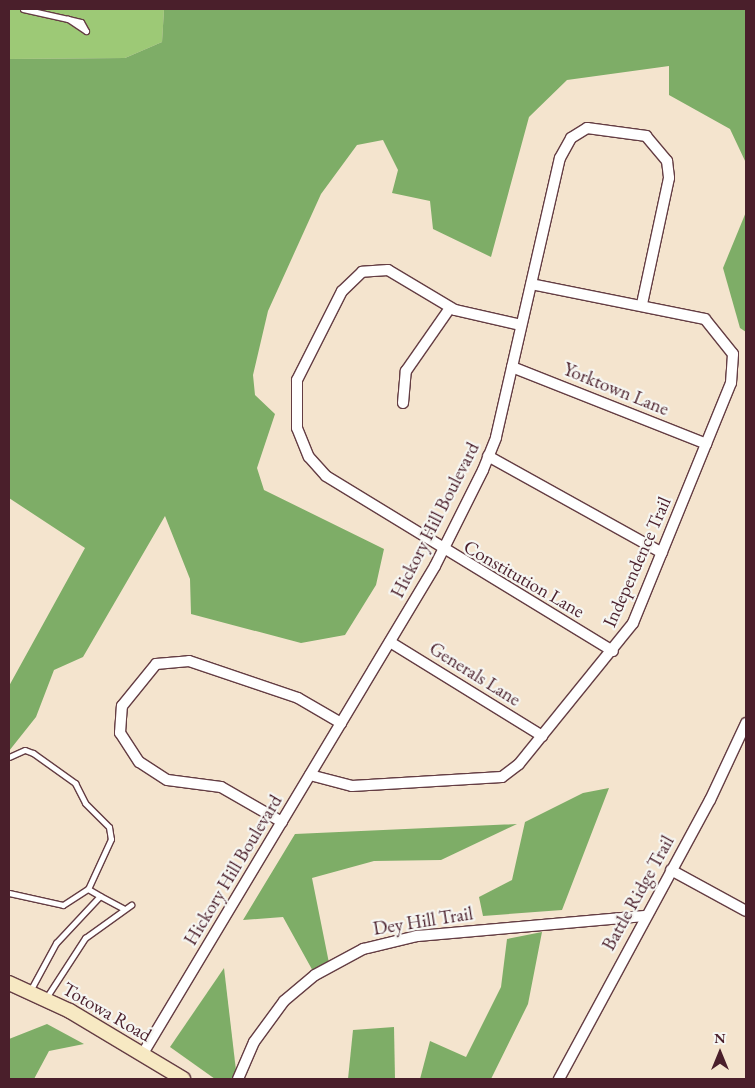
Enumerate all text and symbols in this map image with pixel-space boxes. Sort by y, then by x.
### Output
street label: Yorktown Lane [560,357,672,421]
street label: Hickory Hill Boulevard [386,438,484,602]
street label: Independence Trail [598,493,676,631]
street label: Constitution Lane [460,535,588,623]
street label: Generals Lane [425,637,525,711]
street label: Hickory Hill Boulevard [179,791,287,949]
street label: Battle Ridge Trail [597,832,679,954]
street label: Dey Hill Trail [371,902,475,940]
street label: Totowa Road [58,977,156,1047]
north arrow [695,1028,745,1078]
text: N [714,1029,726,1047]

